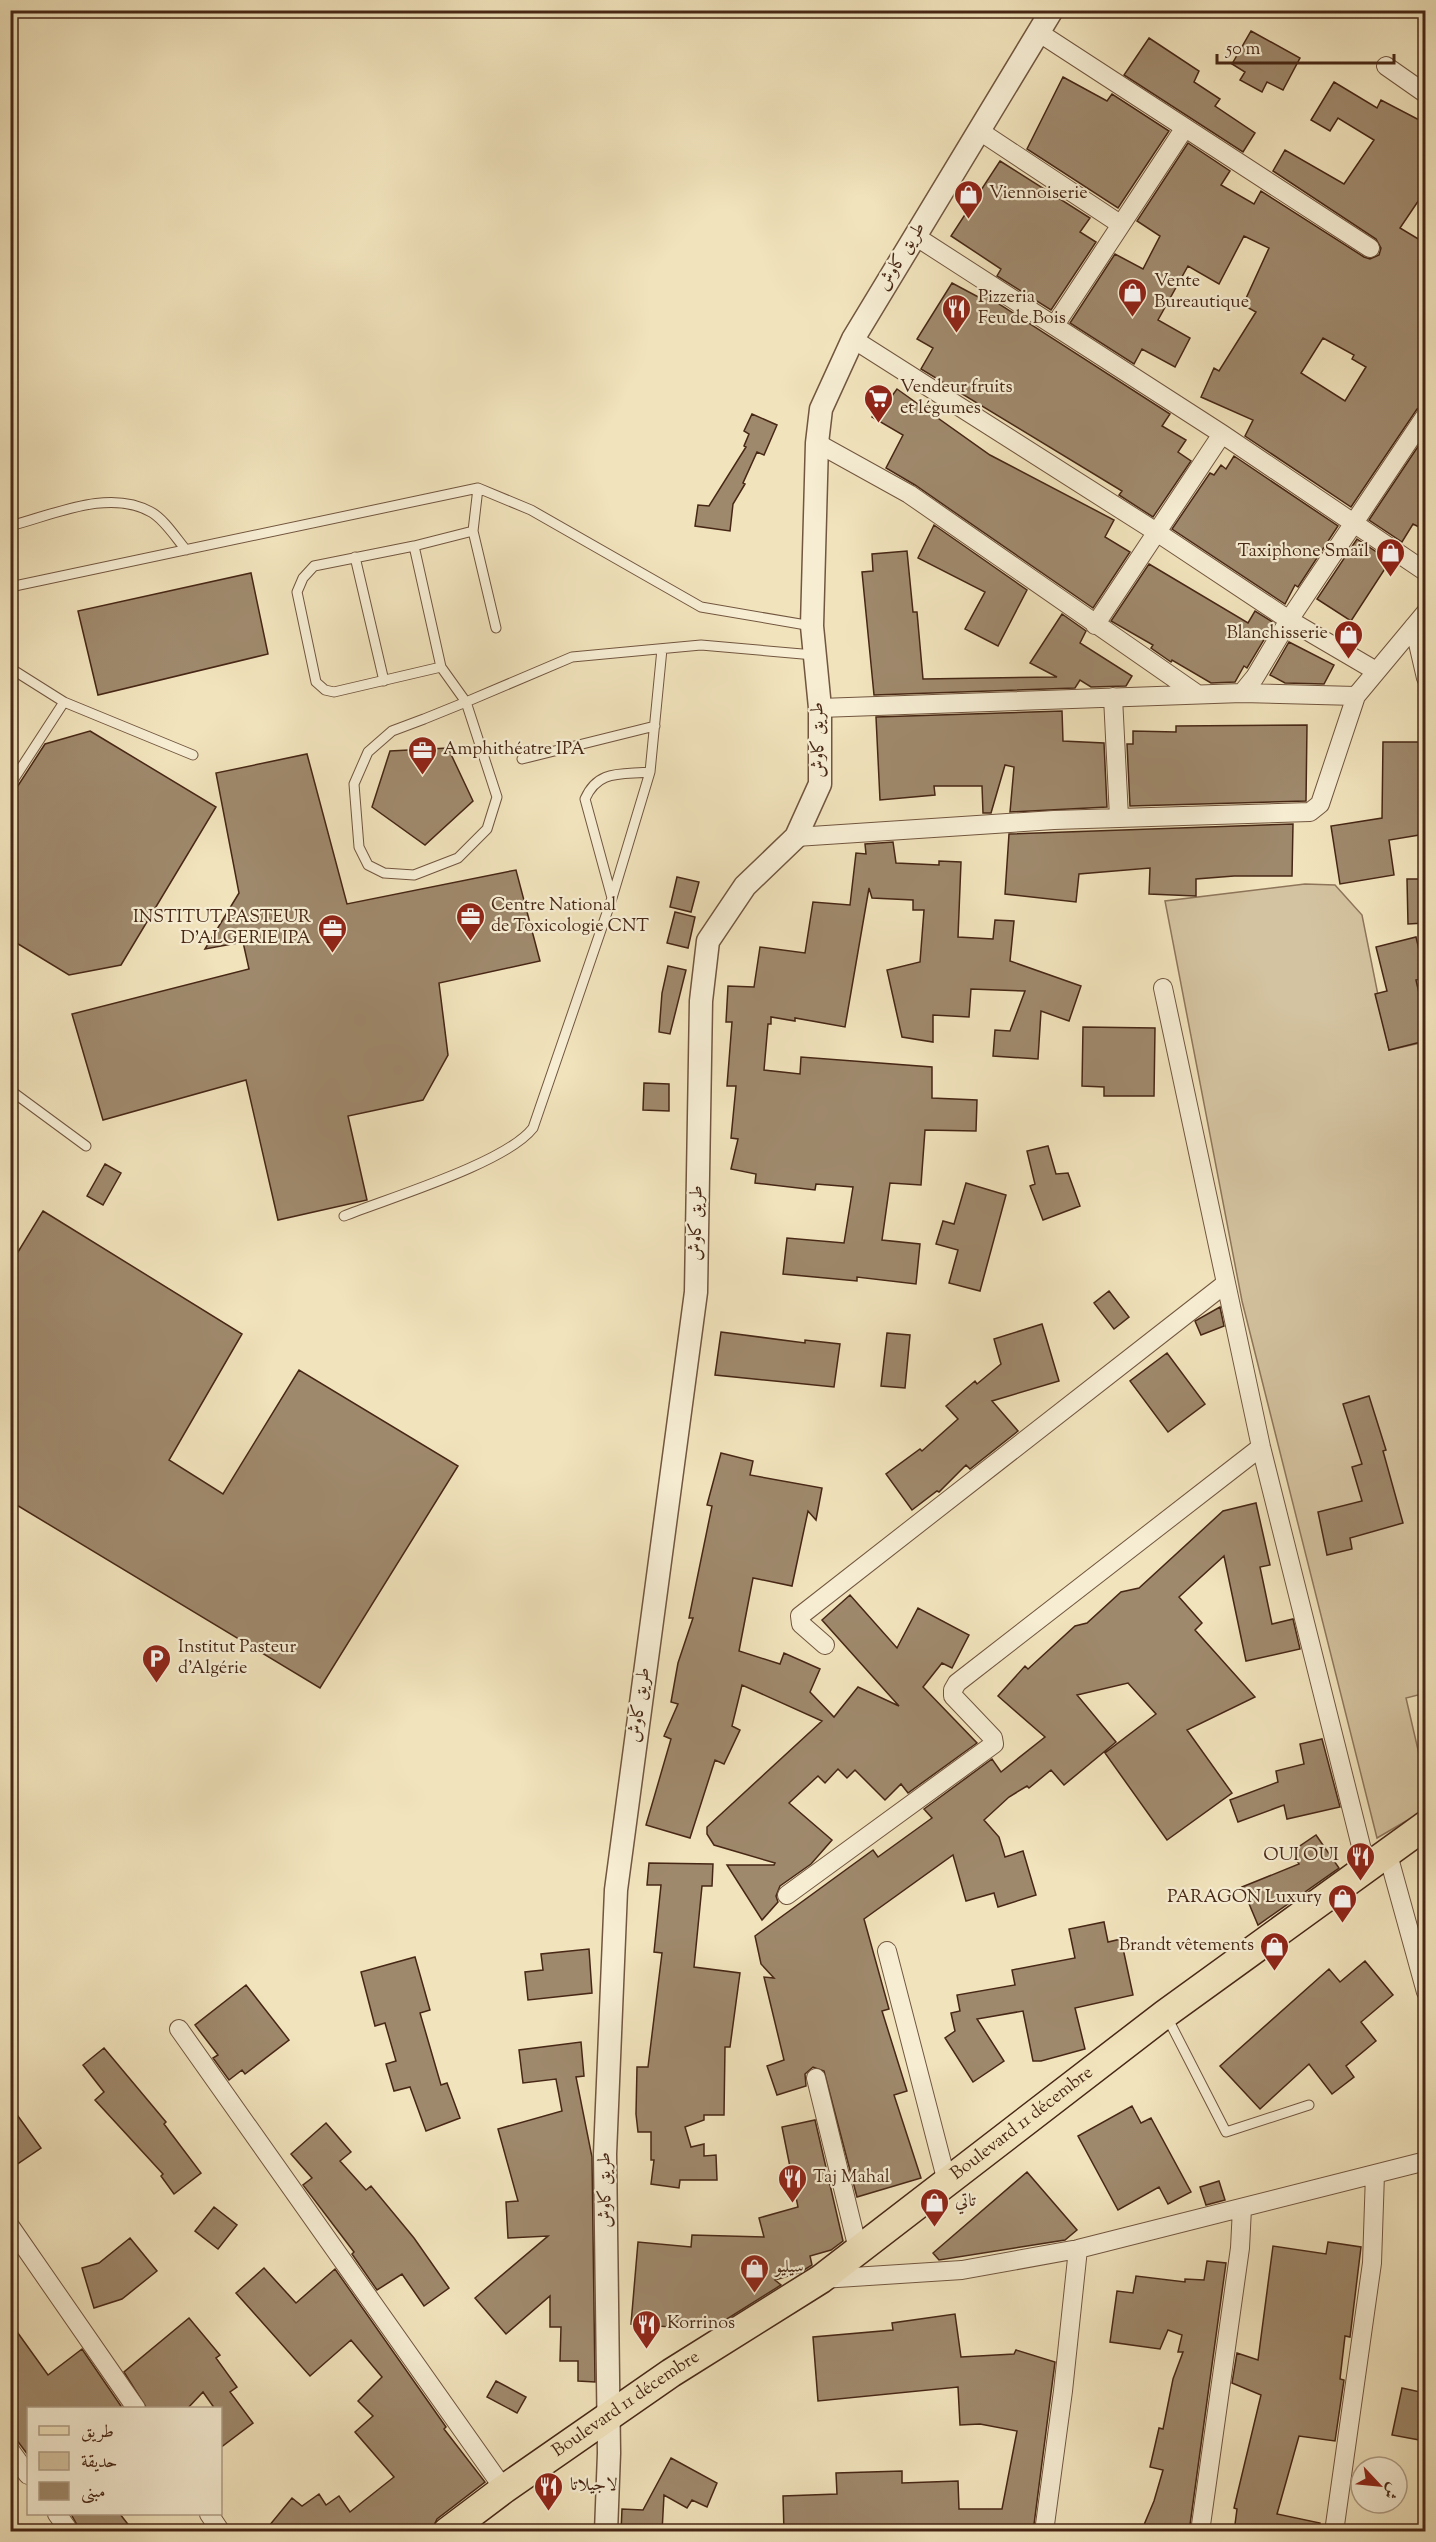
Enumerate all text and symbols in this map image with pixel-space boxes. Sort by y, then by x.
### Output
scale bar [1217,27,1394,65]
text: 50 m [1225,37,1261,63]
shop icon: Viennoiserie [952,178,984,220]
place label: Viennoiserie [989,181,1088,207]
street label: طريق كاوش [871,218,933,296]
place label: Vente Bureautique [1154,269,1249,316]
shop icon: Vente Bureautique [1117,276,1149,318]
place label: Pizzeria Feu de Bois [978,285,1066,332]
restaurant icon: Pizzeria Feu de Bois [941,292,973,334]
place label: Vendeur fruits et légumes [900,375,1013,422]
supermarket icon: Vendeur fruits et légumes [863,382,895,424]
shop icon: Taxiphone Smaïl [1374,536,1406,578]
place label: Taxiphone Smaïl [1237,539,1369,565]
shop icon: Blanchisserie [1333,618,1365,660]
place label: Blanchisserie [1227,621,1328,647]
street label: طريق كاوش [805,702,833,778]
office icon: Amphithéatre IPA [406,734,438,776]
place label: Amphithéatre IPA [443,737,585,763]
place label: Centre National de Toxicologie CNT [491,893,649,940]
office icon: Centre National de Toxicologie CNT [454,900,486,942]
place label: INSTITUT PASTEUR D'ALGERIE IPA [133,905,311,952]
office icon: INSTITUT PASTEUR D'ALGERIE IPA [316,912,348,954]
street label: طريق كاوش [683,1185,711,1261]
place label: Institut Pasteur d'Algérie [178,1635,296,1682]
parking icon: Institut Pasteur d'Algérie [141,1642,173,1684]
street label: طريق كاوش [622,1666,658,1744]
restaurant icon: OUI OUI [1344,1840,1376,1882]
place label: OUI OUI [1263,1843,1339,1869]
shop icon: PARAGON Luxury [1327,1882,1359,1924]
place label: PARAGON Luxury [1167,1885,1322,1911]
shop icon: Brandt vêtements [1259,1930,1291,1972]
place label: Brandt vêtements [1119,1933,1254,1959]
street label: Boulevard 11 décembre [946,2061,1099,2187]
street label: طريق كاوش [592,2152,620,2228]
restaurant icon: Taj Mahal [776,2162,808,2204]
place label: Taj Mahal [813,2165,890,2191]
shop icon: تاتي [918,2186,950,2228]
place label: تاتي [955,2189,976,2215]
shop icon: سيليو [738,2252,770,2294]
place label: سيليو [773,2255,804,2281]
restaurant icon: Korrinos [630,2308,662,2350]
place label: Korrinos [667,2311,735,2337]
street label: Boulevard 11 décembre [547,2345,705,2464]
legend [27,2407,222,2515]
text: طريق [81,2420,114,2446]
text: حديقة [81,2450,117,2476]
north arrow [1349,2455,1409,2515]
restaurant icon: لاجيلاتا [533,2470,565,2512]
place label: لاجيلاتا [570,2473,618,2499]
text: ش [1376,2478,1404,2503]
text: مبنى [81,2480,106,2506]

